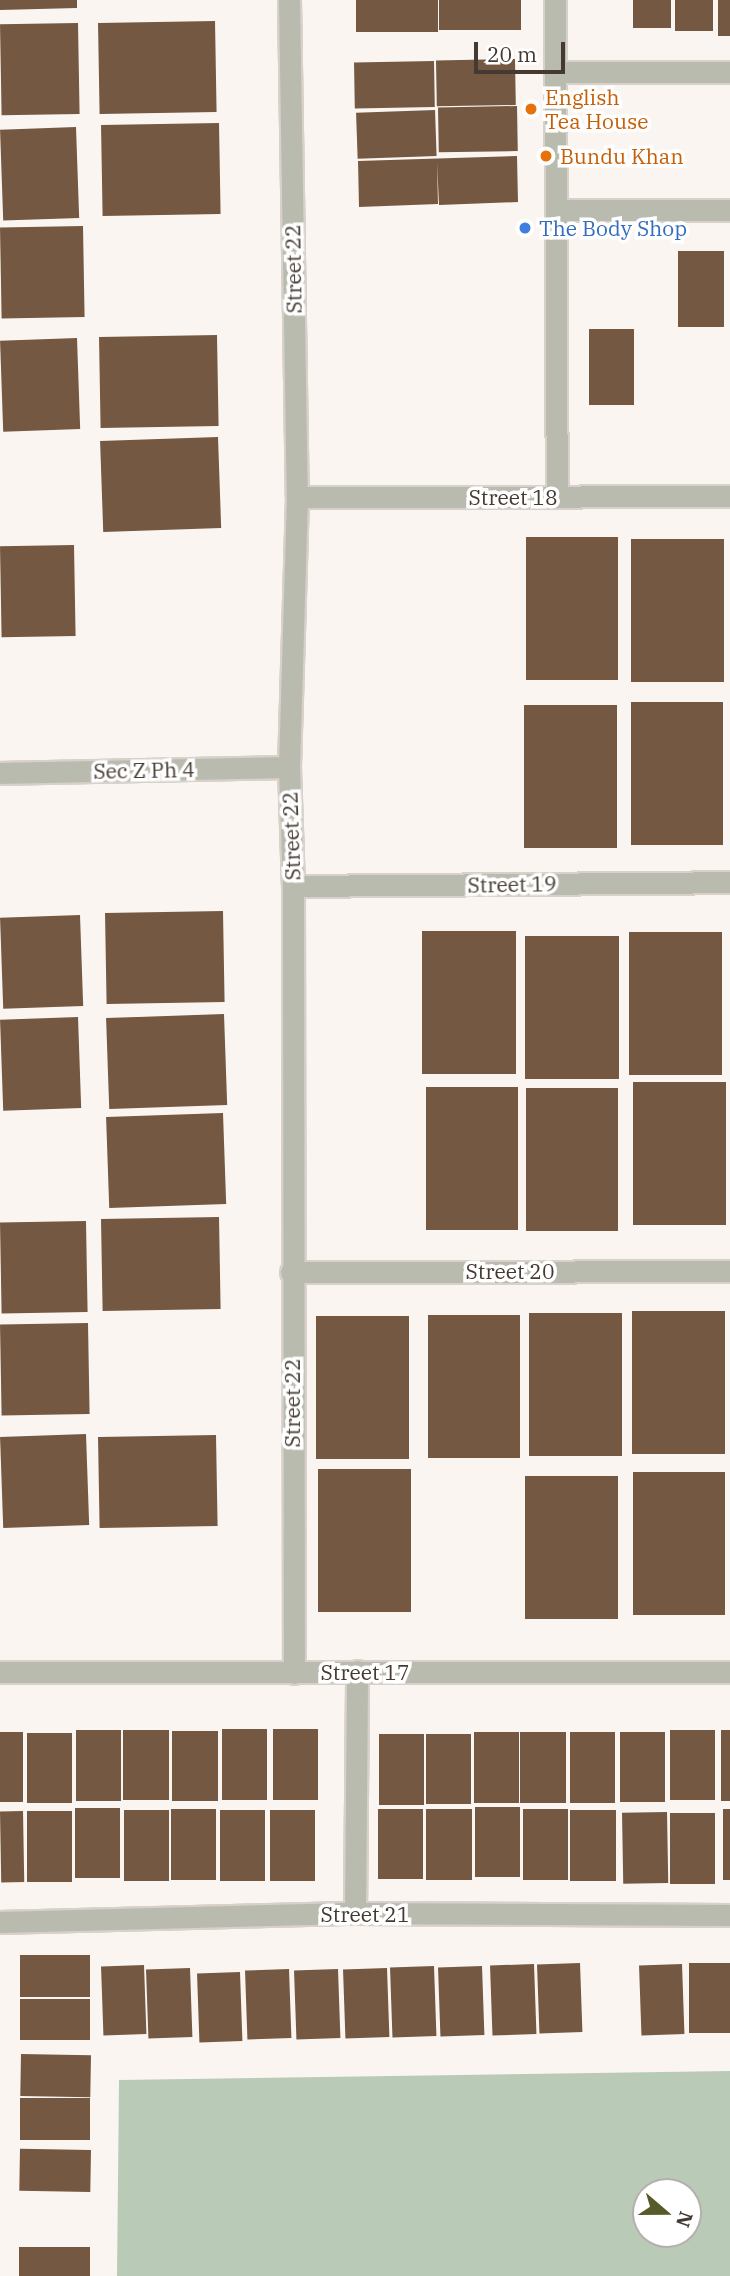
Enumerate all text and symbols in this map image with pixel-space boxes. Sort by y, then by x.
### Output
scale bar [478,28,569,72]
text: 20 m [487,40,537,68]
place label: English Tea House [545,84,648,134]
marker: English Tea House [523,101,539,117]
place label: Bundu Khan [560,143,684,169]
marker: Bundu Khan [538,148,554,164]
place label: The Body Shop [539,215,687,241]
marker: The Body Shop [517,220,533,236]
street label: Street 22 [280,224,306,314]
street label: Street 18 [468,484,558,510]
street label: Sec Z Ph 4 [93,757,195,783]
street label: Street 22 [277,791,305,881]
street label: Street 19 [467,871,557,897]
street label: Street 20 [465,1258,555,1284]
street label: Street 22 [279,1358,305,1448]
street label: Street 17 [320,1659,410,1685]
street label: Street 21 [320,1901,410,1927]
north arrow [632,2178,702,2248]
text: N [671,2208,699,2231]

